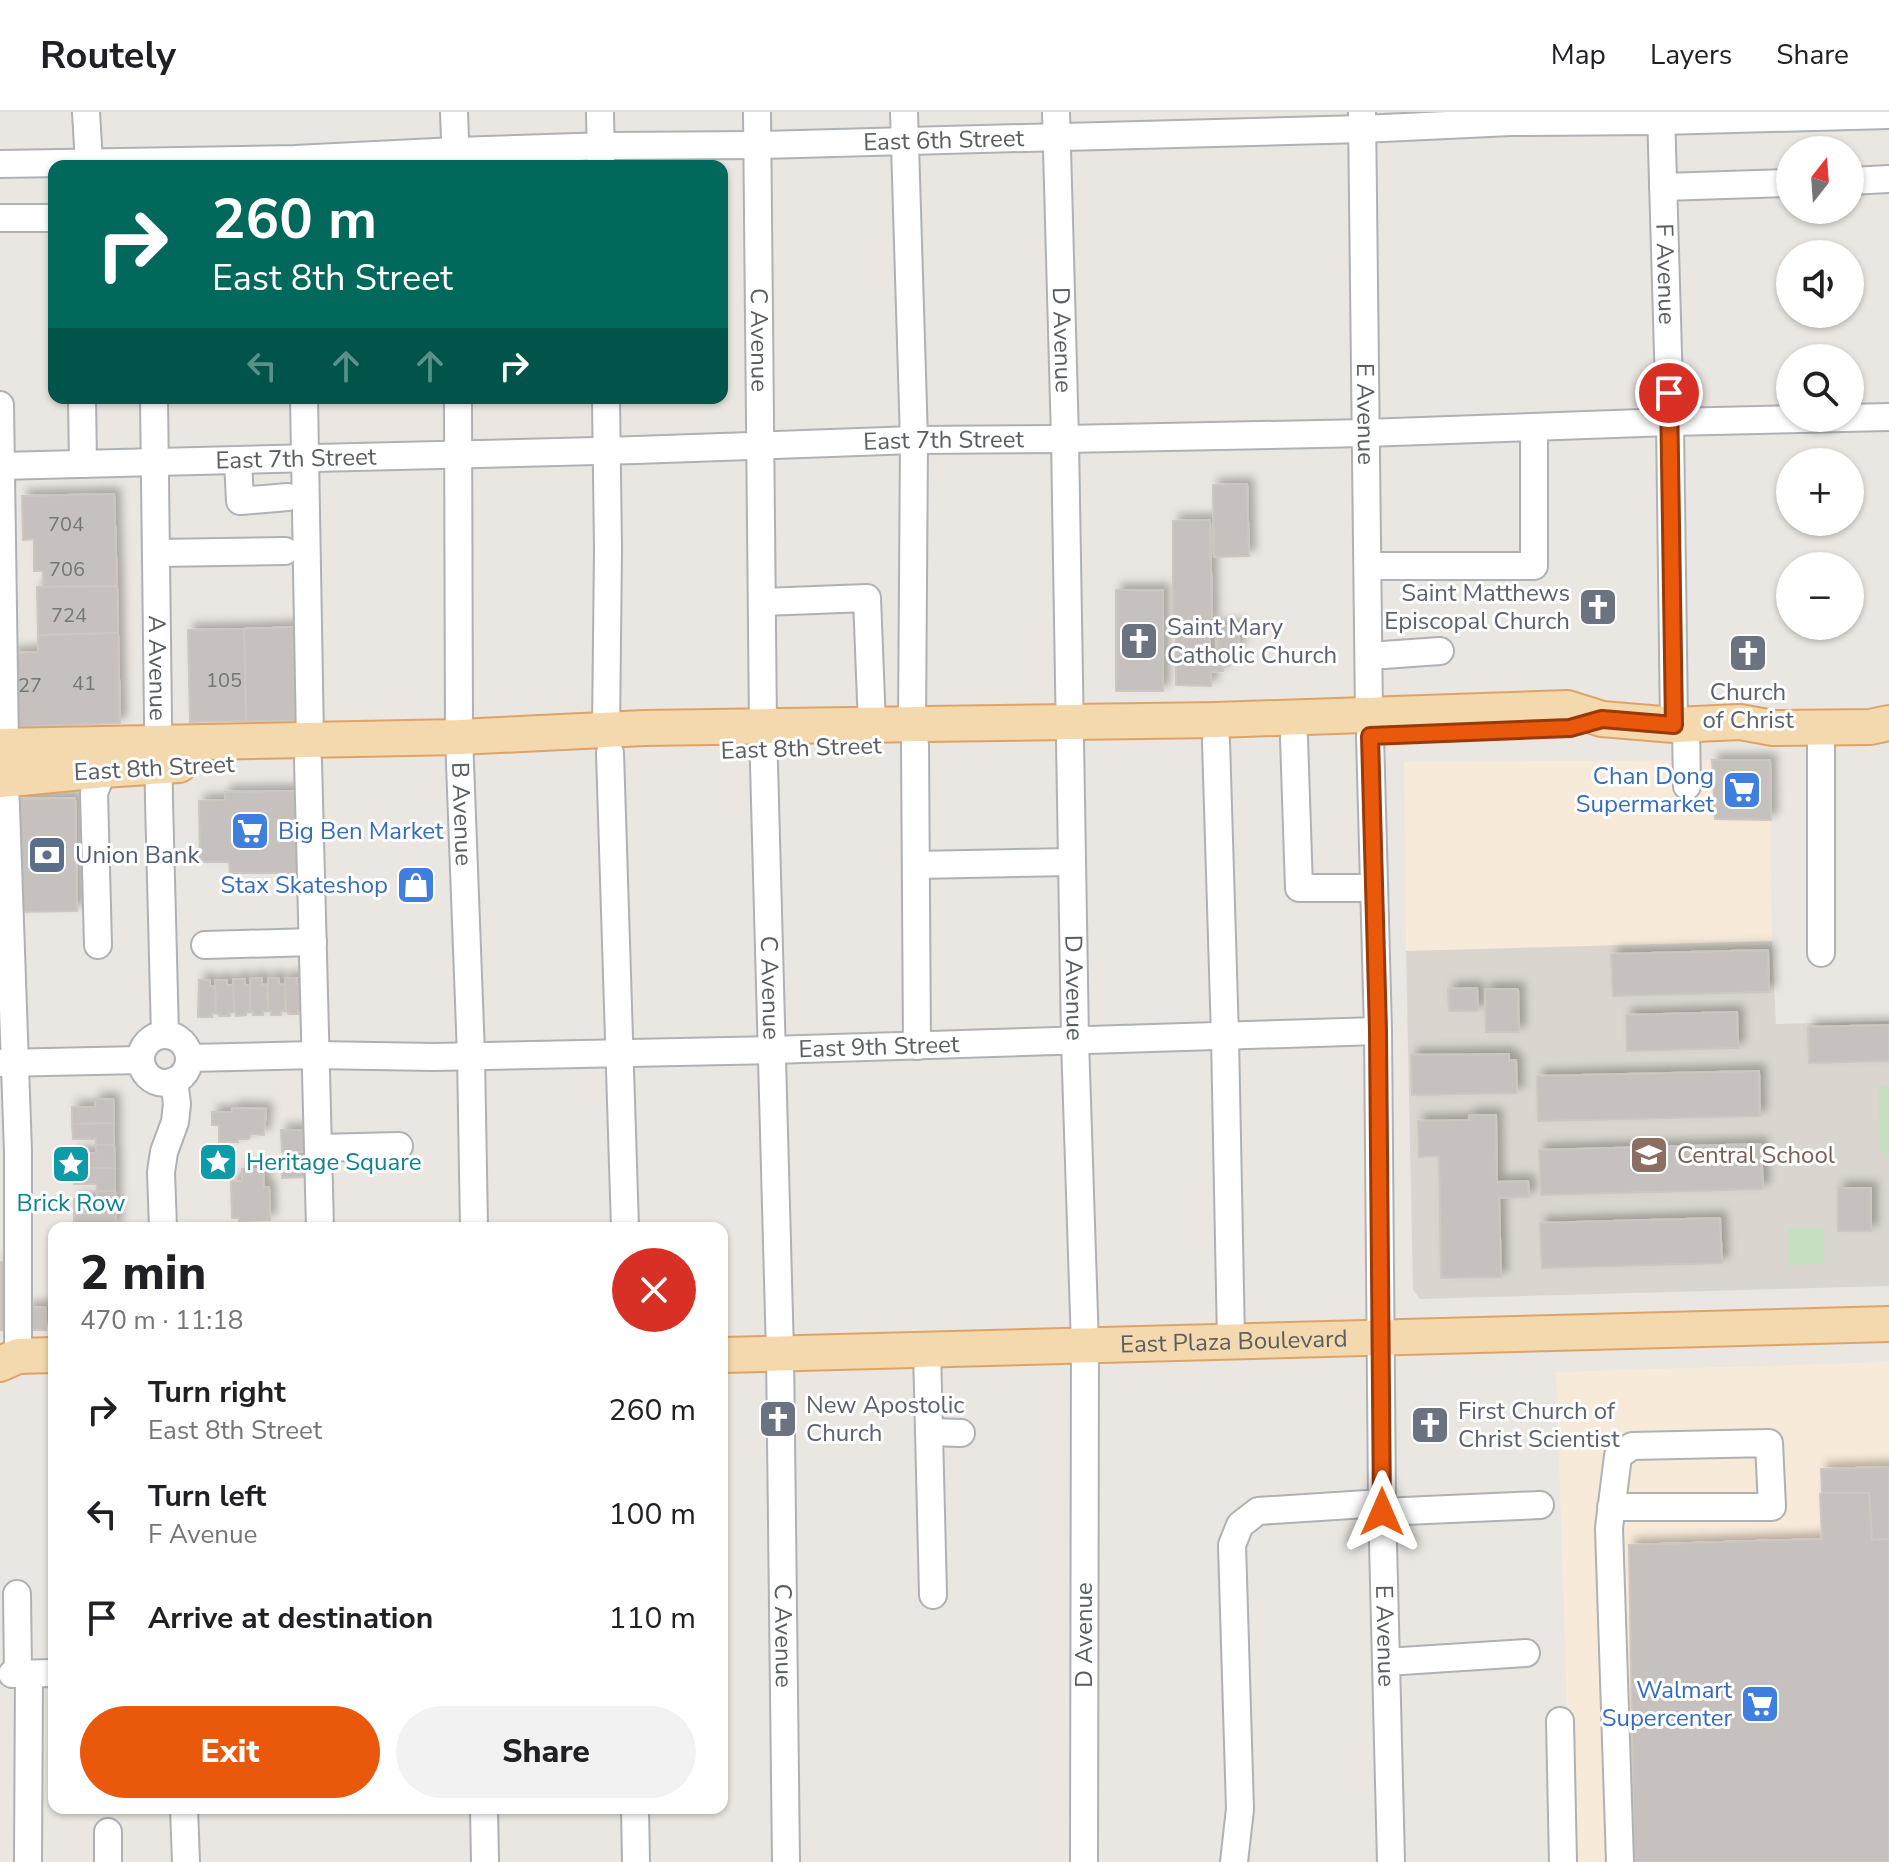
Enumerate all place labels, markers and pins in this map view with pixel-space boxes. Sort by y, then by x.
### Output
pin [1635,359,1703,427]
place label: Saint Matthews Episcopal Church [1384,577,1570,637]
church icon: Saint Matthews Episcopal Church [1577,586,1619,628]
place label: Saint Mary Catholic Church [1167,611,1337,671]
church icon: Saint Mary Catholic Church [1118,620,1160,662]
church icon: Church of Christ [1727,632,1769,674]
place label: Church of Christ [1702,676,1794,736]
place label: Chan Dong Supermarket [1576,760,1715,820]
supermarket icon: Chan Dong Supermarket [1721,769,1763,811]
supermarket icon: Big Ben Market [229,810,271,852]
place label: Big Ben Market [278,815,444,847]
bank icon: Union Bank [26,834,68,876]
place label: Union Bank [75,839,200,871]
shop icon: Stax Skateshop [395,864,437,906]
place label: Stax Skateshop [220,869,388,901]
school or university icon: Central School [1628,1134,1670,1176]
place label: Central School [1677,1139,1835,1171]
place icon: Heritage Square [197,1141,239,1183]
place icon: Brick Row [50,1143,92,1185]
place label: Heritage Square [246,1146,421,1178]
place label: Brick Row [17,1187,125,1219]
place label: New Apostolic Church [806,1389,964,1449]
place label: First Church of Christ Scientist [1458,1395,1620,1455]
church icon: New Apostolic Church [757,1398,799,1440]
church icon: First Church of Christ Scientist [1409,1404,1451,1446]
place label: Walmart Supercenter [1602,1674,1733,1734]
supermarket icon: Walmart Supercenter [1739,1683,1781,1725]

